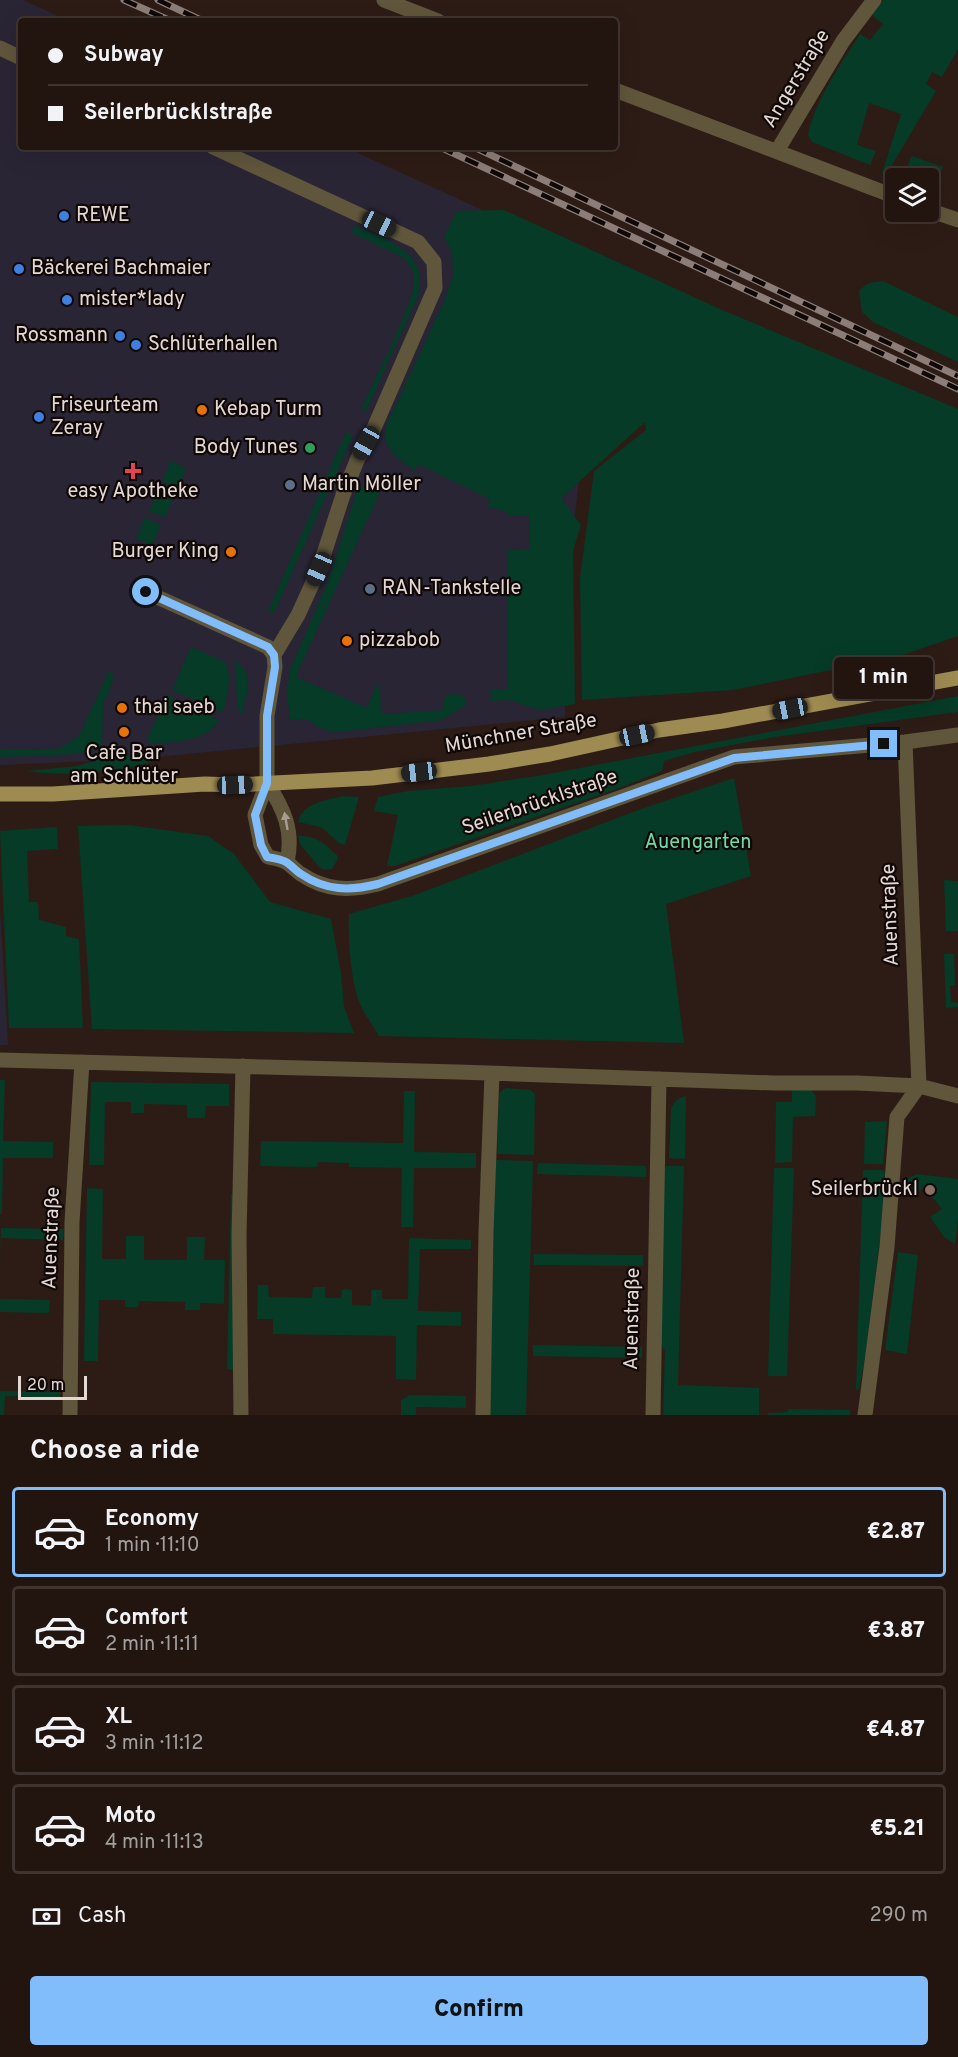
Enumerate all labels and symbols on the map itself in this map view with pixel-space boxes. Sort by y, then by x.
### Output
street label: Angerstraße [757,25,837,133]
place label: REWE [76,203,130,229]
car [359,208,399,240]
marker: REWE [57,209,71,223]
place label: Bäckerei Bachmaier [31,256,211,282]
marker: Bäckerei Bachmaier [12,262,26,276]
place label: mister*lady [79,287,185,313]
marker: mister*lady [60,293,74,307]
place label: Rossmann [15,323,108,349]
marker: Rossmann [113,329,127,343]
place label: Schlüterhallen [148,332,278,358]
marker: Schlüterhallen [129,338,143,352]
place label: Friseurteam Zeray [51,393,159,442]
place label: Kebap Turm [214,397,322,423]
marker: Kebap Turm [195,403,209,417]
marker: Friseurteam Zeray [32,410,46,424]
car [349,423,383,463]
place label: Body Tunes [194,435,298,461]
marker: Body Tunes [303,441,317,455]
marker: easy Apotheke [126,464,140,478]
place label: Martin Möller [302,472,421,498]
marker: Martin Möller [283,478,297,492]
place label: easy Apotheke [67,479,199,505]
place label: Burger King [112,539,219,565]
marker: Burger King [224,545,238,559]
car [303,549,335,589]
place label: RAN-Tankstelle [382,576,521,602]
route start [132,578,159,605]
marker: RAN-Tankstelle [363,582,377,596]
place label: pizzabob [359,628,440,654]
marker: pizzabob [340,634,354,648]
callout: 1 min [834,657,934,699]
place label: thai saeb [134,695,215,721]
car [771,697,809,721]
marker: thai saeb [115,701,129,715]
street label: Münchner Straße [443,708,599,760]
car [618,722,656,748]
marker: Cafe Bar am Schlüter [117,725,131,739]
route end [870,730,897,757]
place label: Cafe Bar am Schlüter [70,741,178,790]
car [400,761,438,783]
street label: Seilerbrücklstraße [459,764,621,842]
car [217,775,253,795]
one-way arrow [281,811,290,830]
park label: Auengarten [645,830,752,856]
street label: Auenstraße [876,863,906,967]
place label: Seilerbrückl [811,1177,918,1203]
marker: Seilerbrückl [923,1183,937,1197]
street label: Auenstraße [37,1186,67,1290]
street label: Auenstraße [619,1268,647,1370]
scale bar [18,1373,87,1400]

